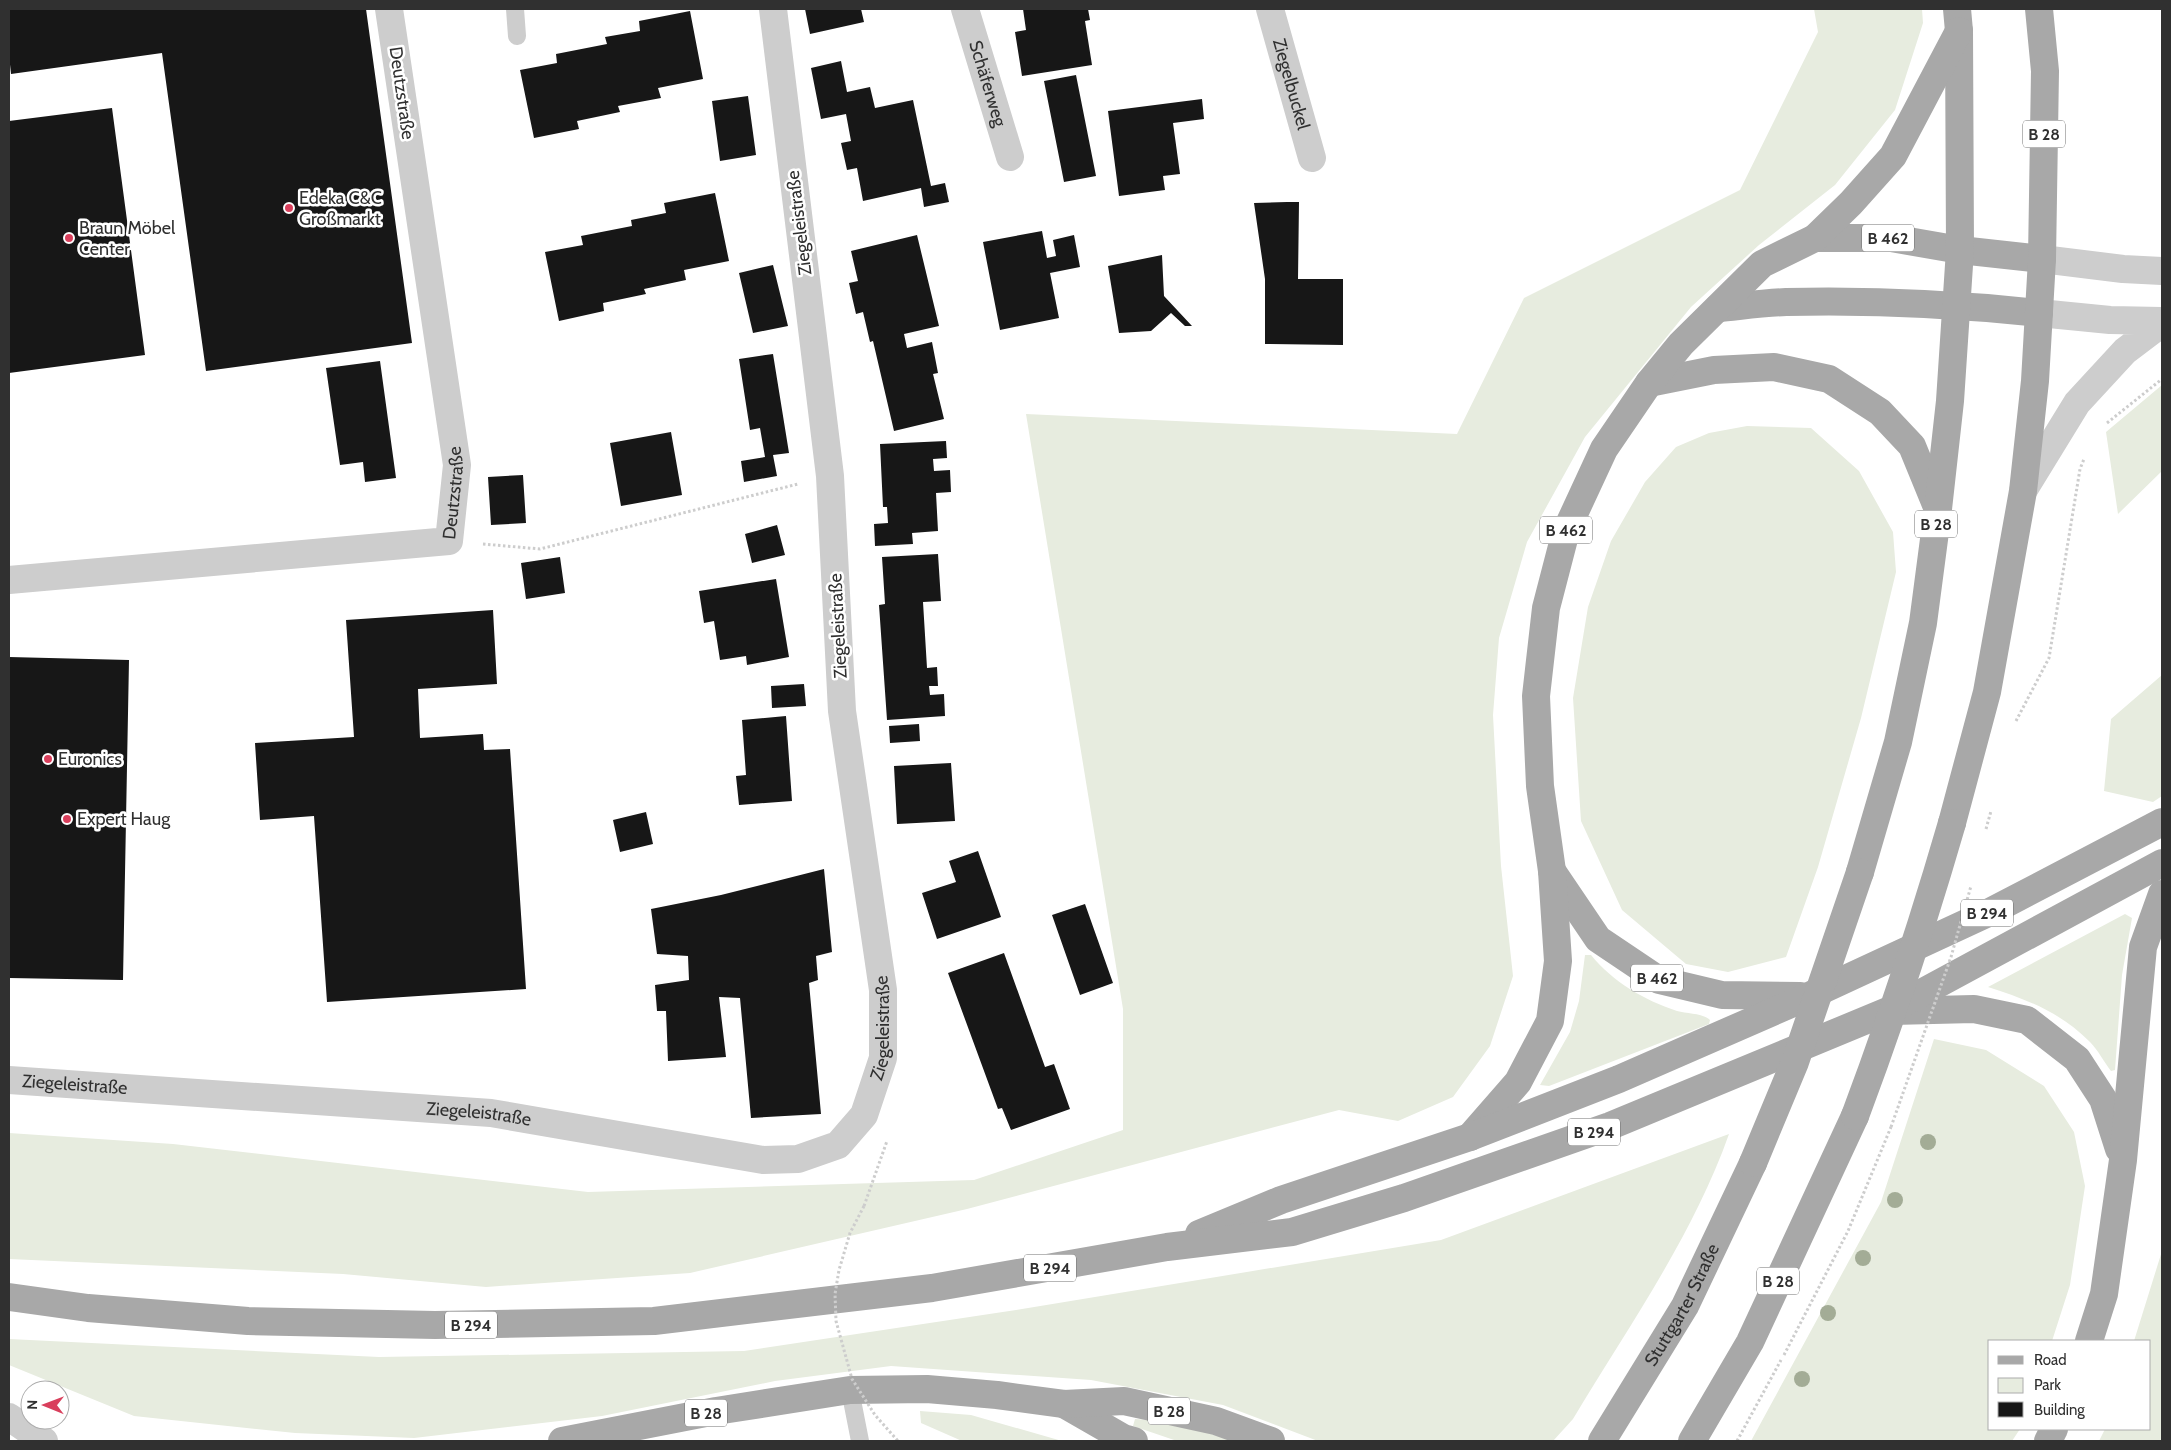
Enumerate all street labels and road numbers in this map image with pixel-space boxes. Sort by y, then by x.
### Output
street label: Ziegelbuckel [1268,36,1315,133]
street label: Schäferweg [964,38,1011,130]
street label: Deutzstraße [385,45,419,141]
road number: B 28 [2023,120,2065,148]
street label: Ziegeleistraße [782,169,816,277]
road number: B 462 [1862,224,1914,252]
street label: Deutzstraße [438,445,468,541]
road number: B 28 [1915,510,1957,538]
road number: B 462 [1540,516,1592,544]
street label: Ziegeleistraße [824,573,852,679]
road number: B 294 [1961,900,2013,926]
road number: B 462 [1631,964,1683,991]
street label: Ziegeleistraße [865,974,895,1083]
street label: Ziegeleistraße [21,1070,128,1099]
street label: Ziegeleistraße [426,1098,533,1131]
road number: B 294 [1568,1118,1620,1146]
street label: Stuttgarter Straße [1640,1240,1724,1370]
road number: B 294 [1024,1254,1076,1282]
road number: B 28 [1757,1268,1799,1294]
road number: B 294 [445,1312,497,1338]
road number: B 28 [1148,1398,1190,1424]
road number: B 28 [685,1400,727,1426]

